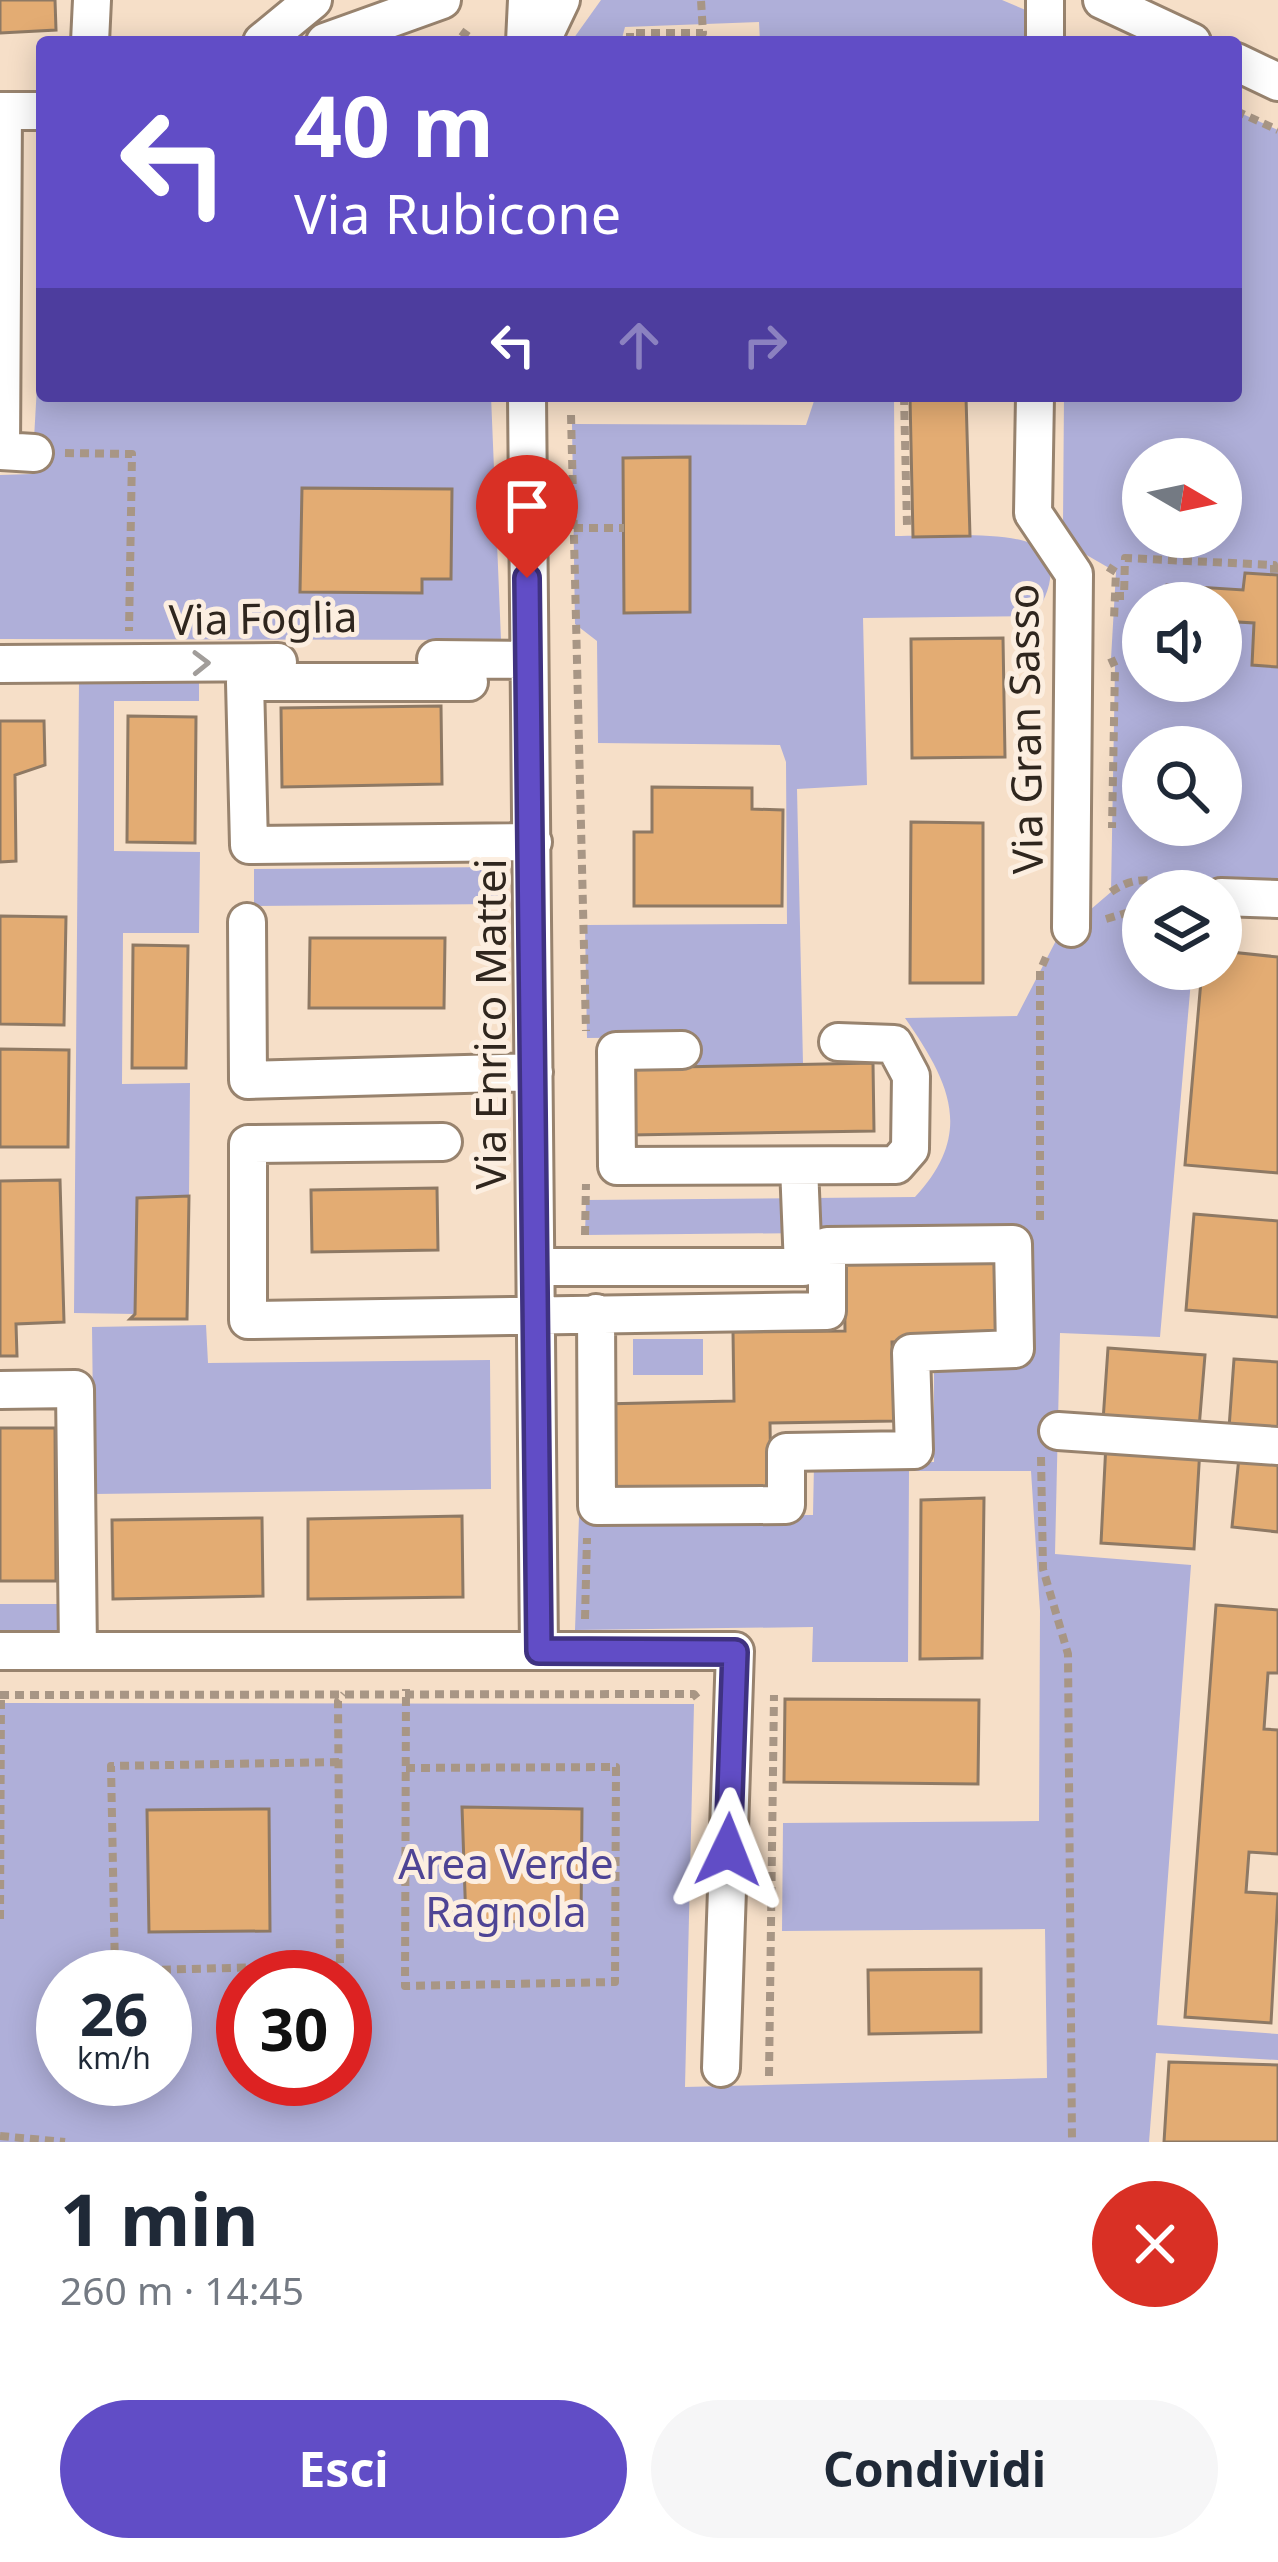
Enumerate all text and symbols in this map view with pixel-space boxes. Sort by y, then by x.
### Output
text: 40 m [294,67,494,182]
icon: left [96,84,252,240]
text: Via Rubicone [294,176,621,250]
icon: left [480,312,546,378]
icon: ahead [606,312,672,378]
icon: right [732,312,798,378]
north arrow [1122,438,1242,558]
map controls [1122,438,1242,990]
pin [476,455,578,578]
icon: arrive [494,473,560,539]
button: sound [1122,582,1242,702]
street label: Via Gran Sasso [993,583,1055,875]
street label: Via Foglia [168,587,358,647]
one-way arrow [192,650,211,676]
button: search [1122,726,1242,846]
street label: Via Enrico Mattei [461,858,518,1190]
button: layers [1122,870,1242,990]
position arrow [665,1787,791,1913]
park label: Area Verde Ragnola [398,1834,614,1939]
speed limit sign: 30 [216,1950,372,2106]
text: 26 [80,1972,148,2054]
text: km/h [77,2037,151,2078]
text: 1 min [60,2169,258,2267]
button: close [1092,2181,1218,2307]
text: 260 m · 14:45 [60,2263,304,2316]
button: Esci [60,2400,627,2538]
button: Condividi [651,2400,1218,2538]

